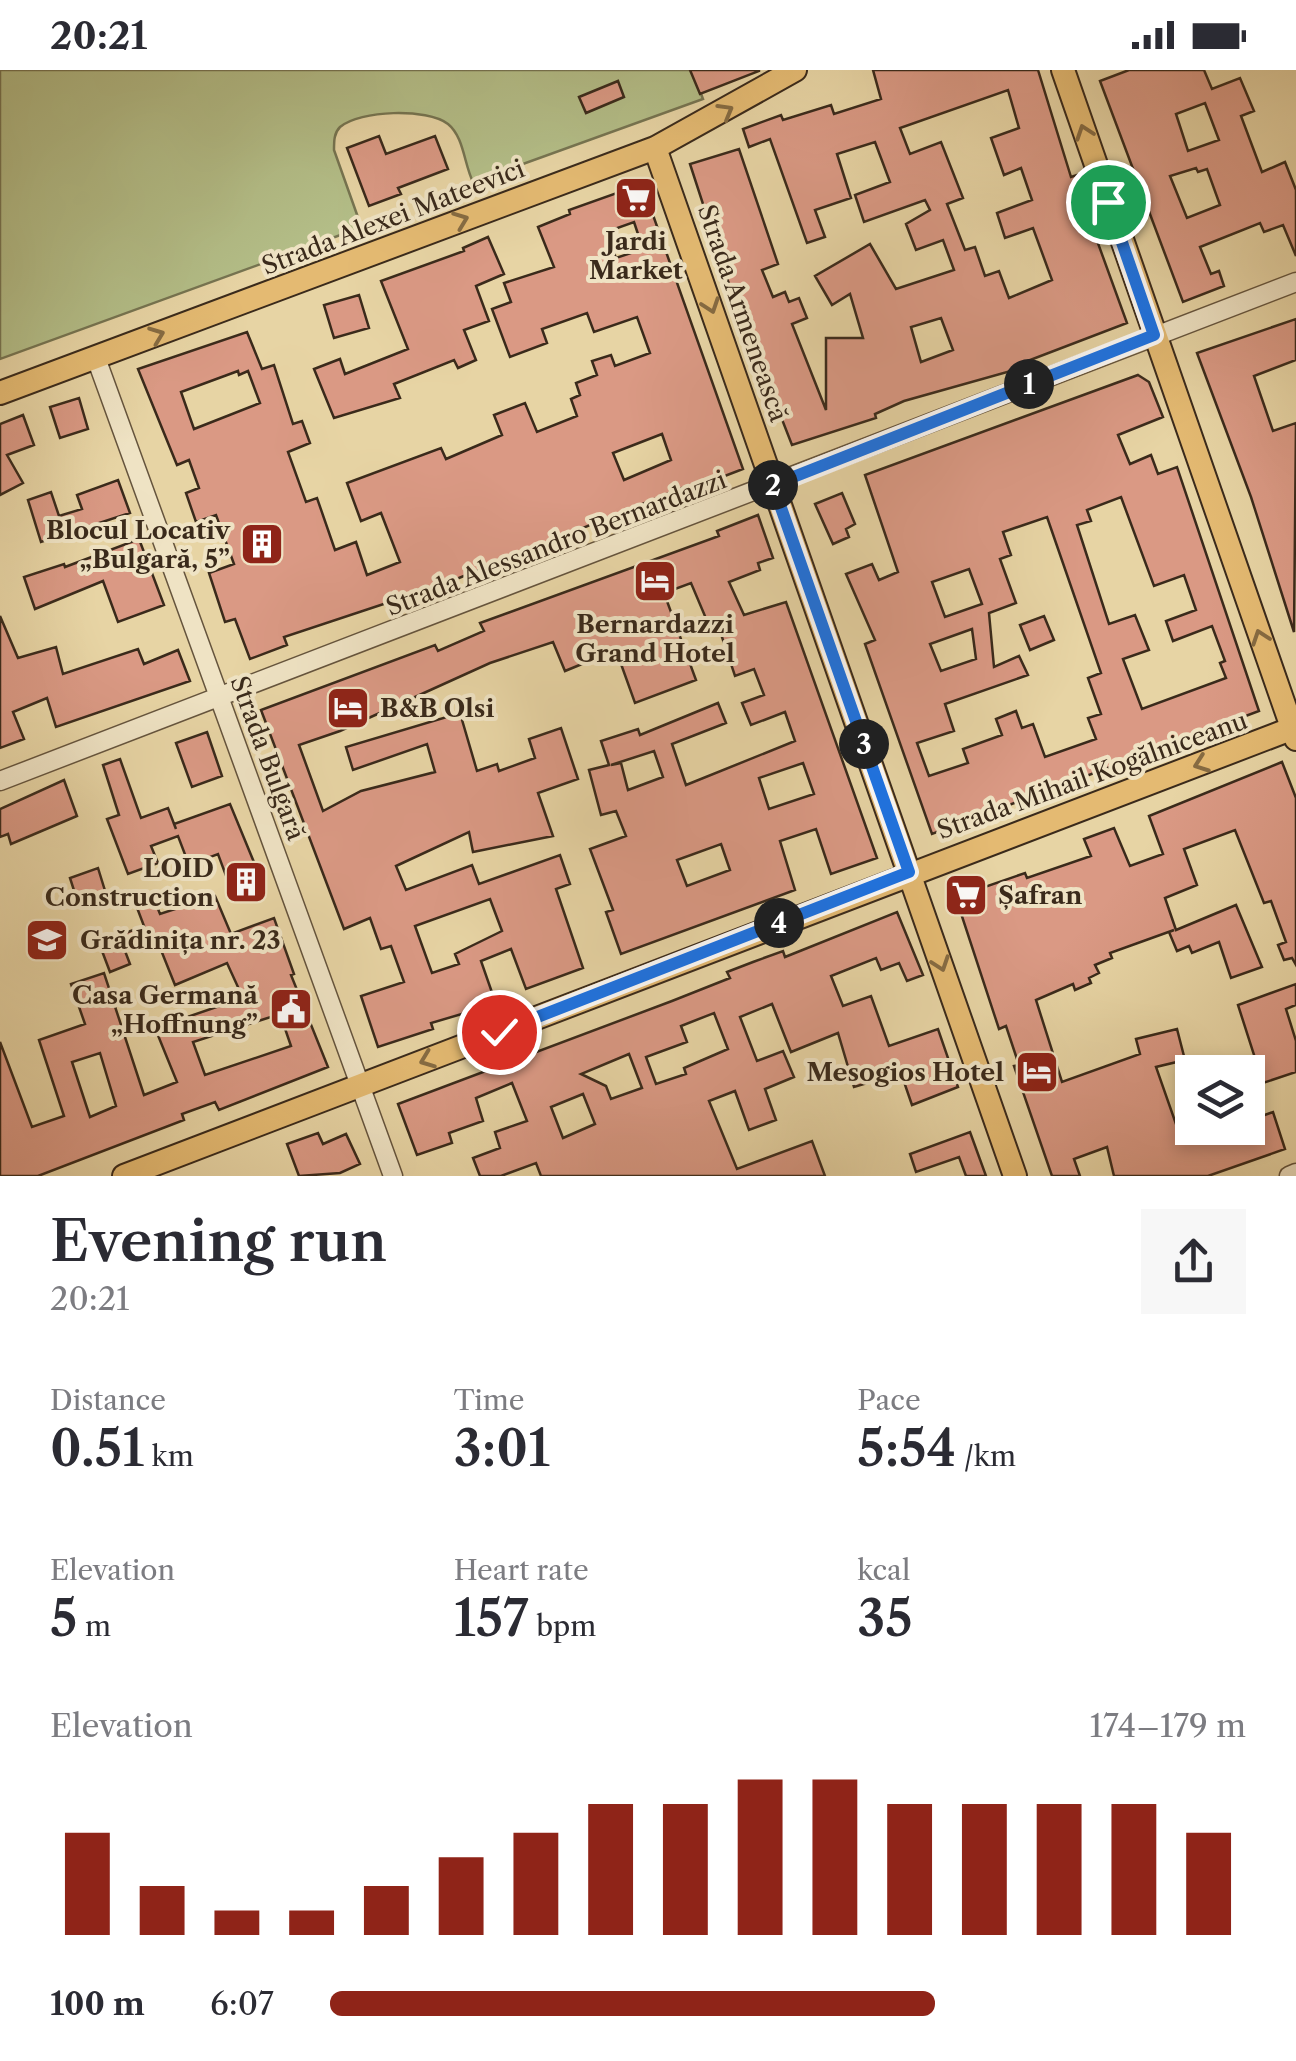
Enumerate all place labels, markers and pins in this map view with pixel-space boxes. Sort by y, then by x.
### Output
pin [1066,160,1151,245]
supermarket icon: Jardi Market [613,175,659,221]
place label: Jardi Market [589,226,683,286]
pin: 1 [1004,359,1054,409]
pin: 2 [748,460,798,510]
place label: Blocul Locativ „Bulgară, 5” [46,515,231,575]
building icon: Blocul Locativ „Bulgară, 5” [239,521,285,567]
hotel icon: Bernardazzi Grand Hotel [632,558,678,604]
place label: Bernardazzi Grand Hotel [575,609,735,669]
hotel icon: B&B Olsi [325,685,371,731]
place label: B&B Olsi [380,693,494,724]
pin: 3 [839,719,889,769]
place label: LOID Construction [45,853,214,913]
building icon: LOID Construction [223,859,269,905]
supermarket icon: Șafran [943,872,989,918]
place label: Șafran [998,880,1082,911]
pin: 4 [754,898,804,948]
school or university icon: Grădinița nr. 23 [24,917,70,963]
place label: Grădinița nr. 23 [80,925,281,956]
place label: Casa Germană „Hoffnung” [72,980,259,1040]
public building icon: Casa Germană „Hoffnung” [268,986,314,1032]
pin [457,990,542,1075]
hotel icon: Mesogios Hotel [1014,1049,1060,1095]
place label: Mesogios Hotel [807,1057,1004,1088]

